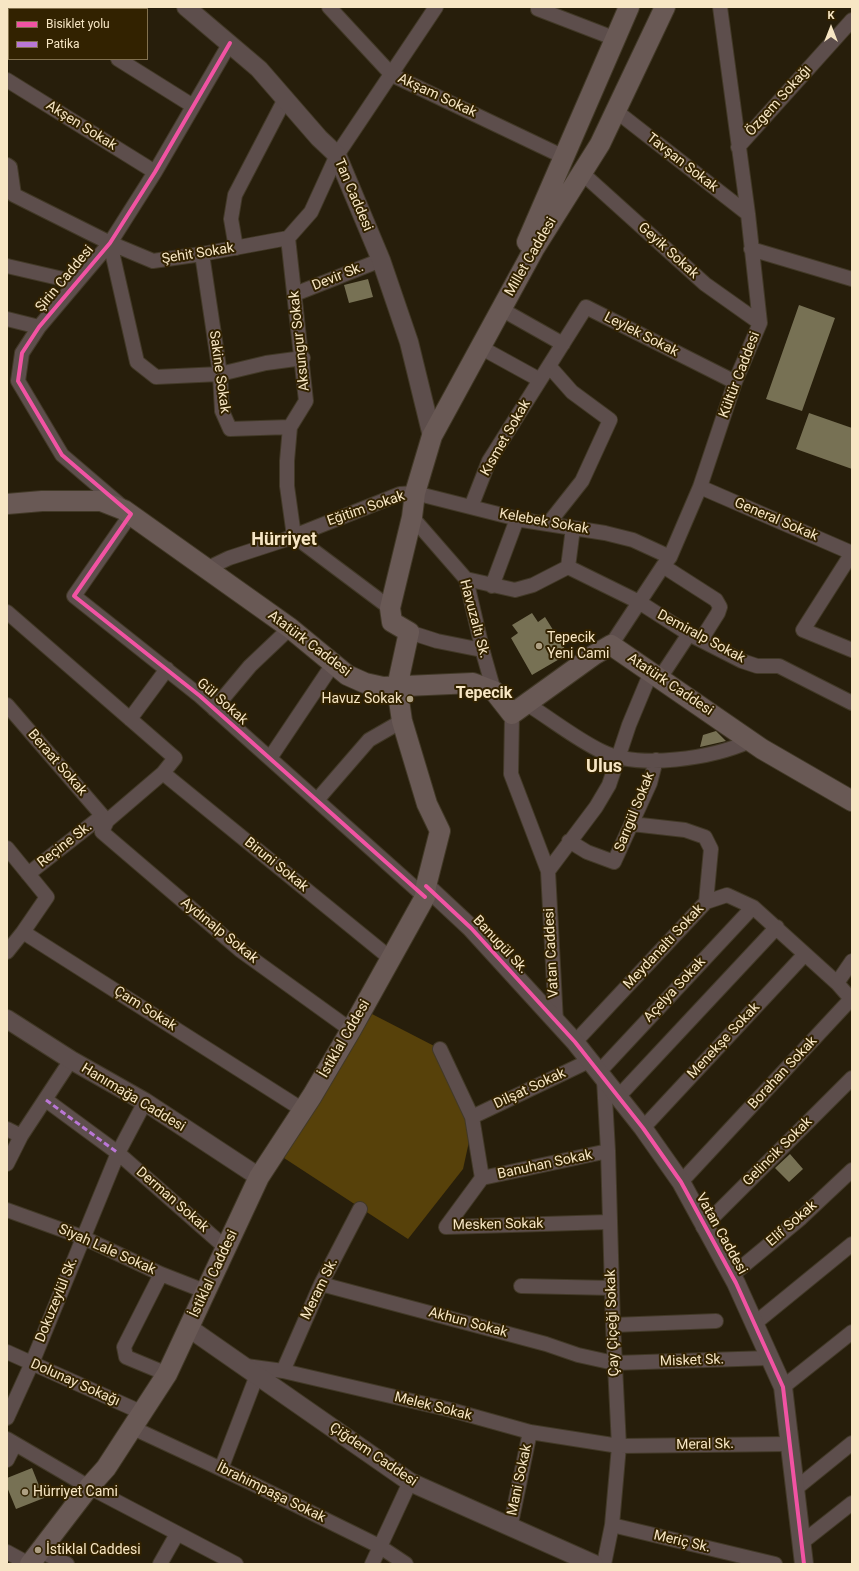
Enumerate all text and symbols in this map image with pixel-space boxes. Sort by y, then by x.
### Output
legend [8,8,148,60]
north arrow [811,8,851,48]
text: K [828,9,835,22]
text: Bisiklet yolu [46,17,110,31]
text: Patika [46,37,80,51]
street label: Özgem Sokağı [743,62,815,140]
street label: Akşam Sokak [395,70,479,122]
street label: Akşen Sokak [43,98,119,154]
street label: Tavşan Sokak [643,130,721,196]
street label: Tan Caddesi [330,156,376,234]
street label: Millet Caddesi [502,214,560,300]
street label: Geyik Sokak [634,219,702,283]
street label: Şehit Sokak [161,240,235,268]
street label: Şirin Caddesi [32,242,98,316]
street label: Devir Sk. [310,259,366,295]
street label: Aksungur Sokak [286,290,314,392]
street label: Leylek Sokak [601,309,681,361]
street label: Sakine Sokak [205,330,233,414]
street label: Kültür Caddesi [716,330,764,420]
street label: Kısmet Sokak [477,397,535,479]
street label: Eğitim Sokak [325,488,407,530]
street label: General Sokak [732,495,820,545]
street label: Kelebek Sokak [498,506,590,538]
district label: Hürriyet [251,529,317,551]
street label: Havuzaltı Sk. [455,578,493,660]
street label: Atatürk Caddesi [264,607,354,681]
street label: Demiralp Sokak [654,607,748,667]
place label: Tepecik Yeni Cami [547,630,609,662]
marker: Tepecik Yeni Cami [534,641,544,651]
street label: Atatürk Caddesi [624,650,716,720]
street label: Gül Sokak [193,675,251,729]
district label: Tepecik [456,684,512,704]
place label: Havuz Sokak [321,691,402,707]
marker: Havuz Sokak [405,694,415,704]
street label: Beraat Sokak [24,727,90,799]
district label: Ulus [586,756,622,778]
street label: Sarıgül Sokak [611,770,659,854]
street label: Reçine Sk. [34,819,96,871]
street label: Biruni Sokak [241,834,311,896]
street label: Aydınalp Sokak [177,895,261,967]
street label: Meydanaltı Sokak [620,901,708,993]
street label: Vatan Caddesi [541,908,563,998]
street label: Banugül Sk. [469,912,531,978]
street label: Açelya Sokak [641,954,709,1026]
street label: Çam Sokak [111,983,179,1035]
street label: İstiklal Cddesi [316,997,374,1081]
street label: Menekşe Sokak [684,999,764,1083]
street label: Borahan Sokak [745,1033,821,1113]
street label: Hanımağa Caddesi [78,1060,188,1136]
street label: Dilşat Sokak [492,1065,568,1113]
street label: Gelincik Sokak [740,1114,816,1190]
street label: Banuhan Sokak [496,1147,594,1183]
street label: Derman Sokak [132,1164,212,1236]
street label: Vatan Caddesi [692,1190,750,1278]
street label: Elif Sokak [763,1198,821,1250]
street label: Mesken Sokak [453,1216,543,1234]
street label: Siyah Lale Sokak [56,1221,158,1279]
street label: İstiklal Caddesi [186,1228,242,1320]
street label: Dokuzeylül Sk. [32,1255,82,1345]
street label: Meram Sk. [298,1255,342,1323]
street label: Çay Çiçeği Sokak [603,1269,623,1377]
street label: Akhun Sokak [427,1304,509,1342]
street label: Misket Sk. [660,1351,724,1371]
street label: Dolunay Sokağı [28,1356,122,1410]
street label: Melek Sokak [393,1389,473,1425]
street label: Çiğdem Caddesi [326,1420,420,1490]
street label: Meral Sk. [676,1436,734,1454]
street label: Mani Sokak [504,1443,536,1517]
street label: İbrahimpaşa Sokak [214,1459,328,1527]
place label: Hürriyet Cami [33,1484,118,1500]
marker: Hürriyet Cami [20,1487,30,1497]
street label: Meriç Sk. [652,1527,712,1557]
place label: İstiklal Caddesi [46,1542,141,1558]
marker: İstiklal Caddesi [33,1545,43,1555]

